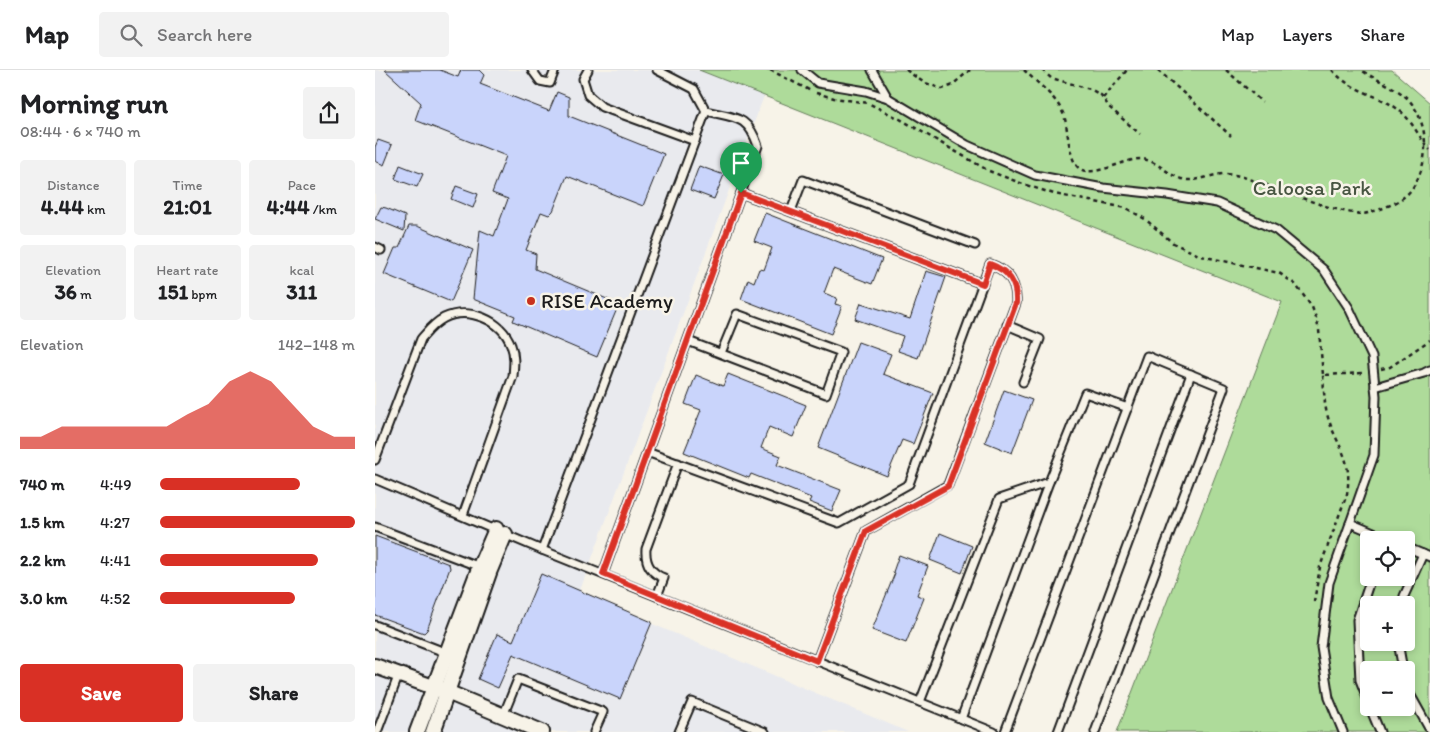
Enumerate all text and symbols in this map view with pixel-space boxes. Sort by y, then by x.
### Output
search box [99,12,449,57]
text: Map [25,20,69,49]
icon: search [117,21,145,49]
text: Search here [157,23,252,46]
text: Map [1221,24,1254,46]
text: Layers [1282,24,1332,46]
text: Share [1360,24,1405,46]
text: Morning run [20,86,168,120]
button: share [303,87,355,139]
text: 08:44 · 6 × 740 m [20,122,141,141]
pin [720,142,762,193]
icon: arrive [727,149,755,177]
park label: Caloosa Park [1253,175,1371,200]
text: Distance [47,177,99,194]
text: Time [173,177,202,194]
text: Pace [288,177,316,194]
text: 4.44 [41,194,84,219]
text: 21:01 [163,194,212,219]
text: 4:44 [267,194,310,219]
text: km [84,201,106,218]
text: /km [310,201,337,218]
text: Elevation [45,262,101,279]
text: Heart rate [157,262,218,279]
text: kcal [289,262,314,279]
text: 36 [54,279,77,304]
text: 151 [158,279,188,304]
text: 311 [286,279,317,304]
text: m [77,286,92,303]
text: bpm [188,286,217,303]
place label: RISE Academy [541,288,673,313]
marker: RISE Academy [525,295,537,307]
text: Elevation [20,335,84,354]
text: 142–148 m [278,335,355,354]
text: 740 m [20,475,64,494]
text: 4:49 [100,475,132,494]
text: 1.5 km [20,513,65,532]
text: 4:27 [100,513,130,532]
map controls [1360,531,1415,716]
button: locate [1360,531,1415,586]
text: 2.2 km [20,551,66,570]
text: 4:41 [100,551,131,570]
text: 3.0 km [20,589,67,608]
text: 4:52 [100,589,130,608]
button: + [1360,596,1415,651]
button: − [1360,661,1415,716]
button: Save [20,664,183,722]
button: Share [193,664,355,722]

